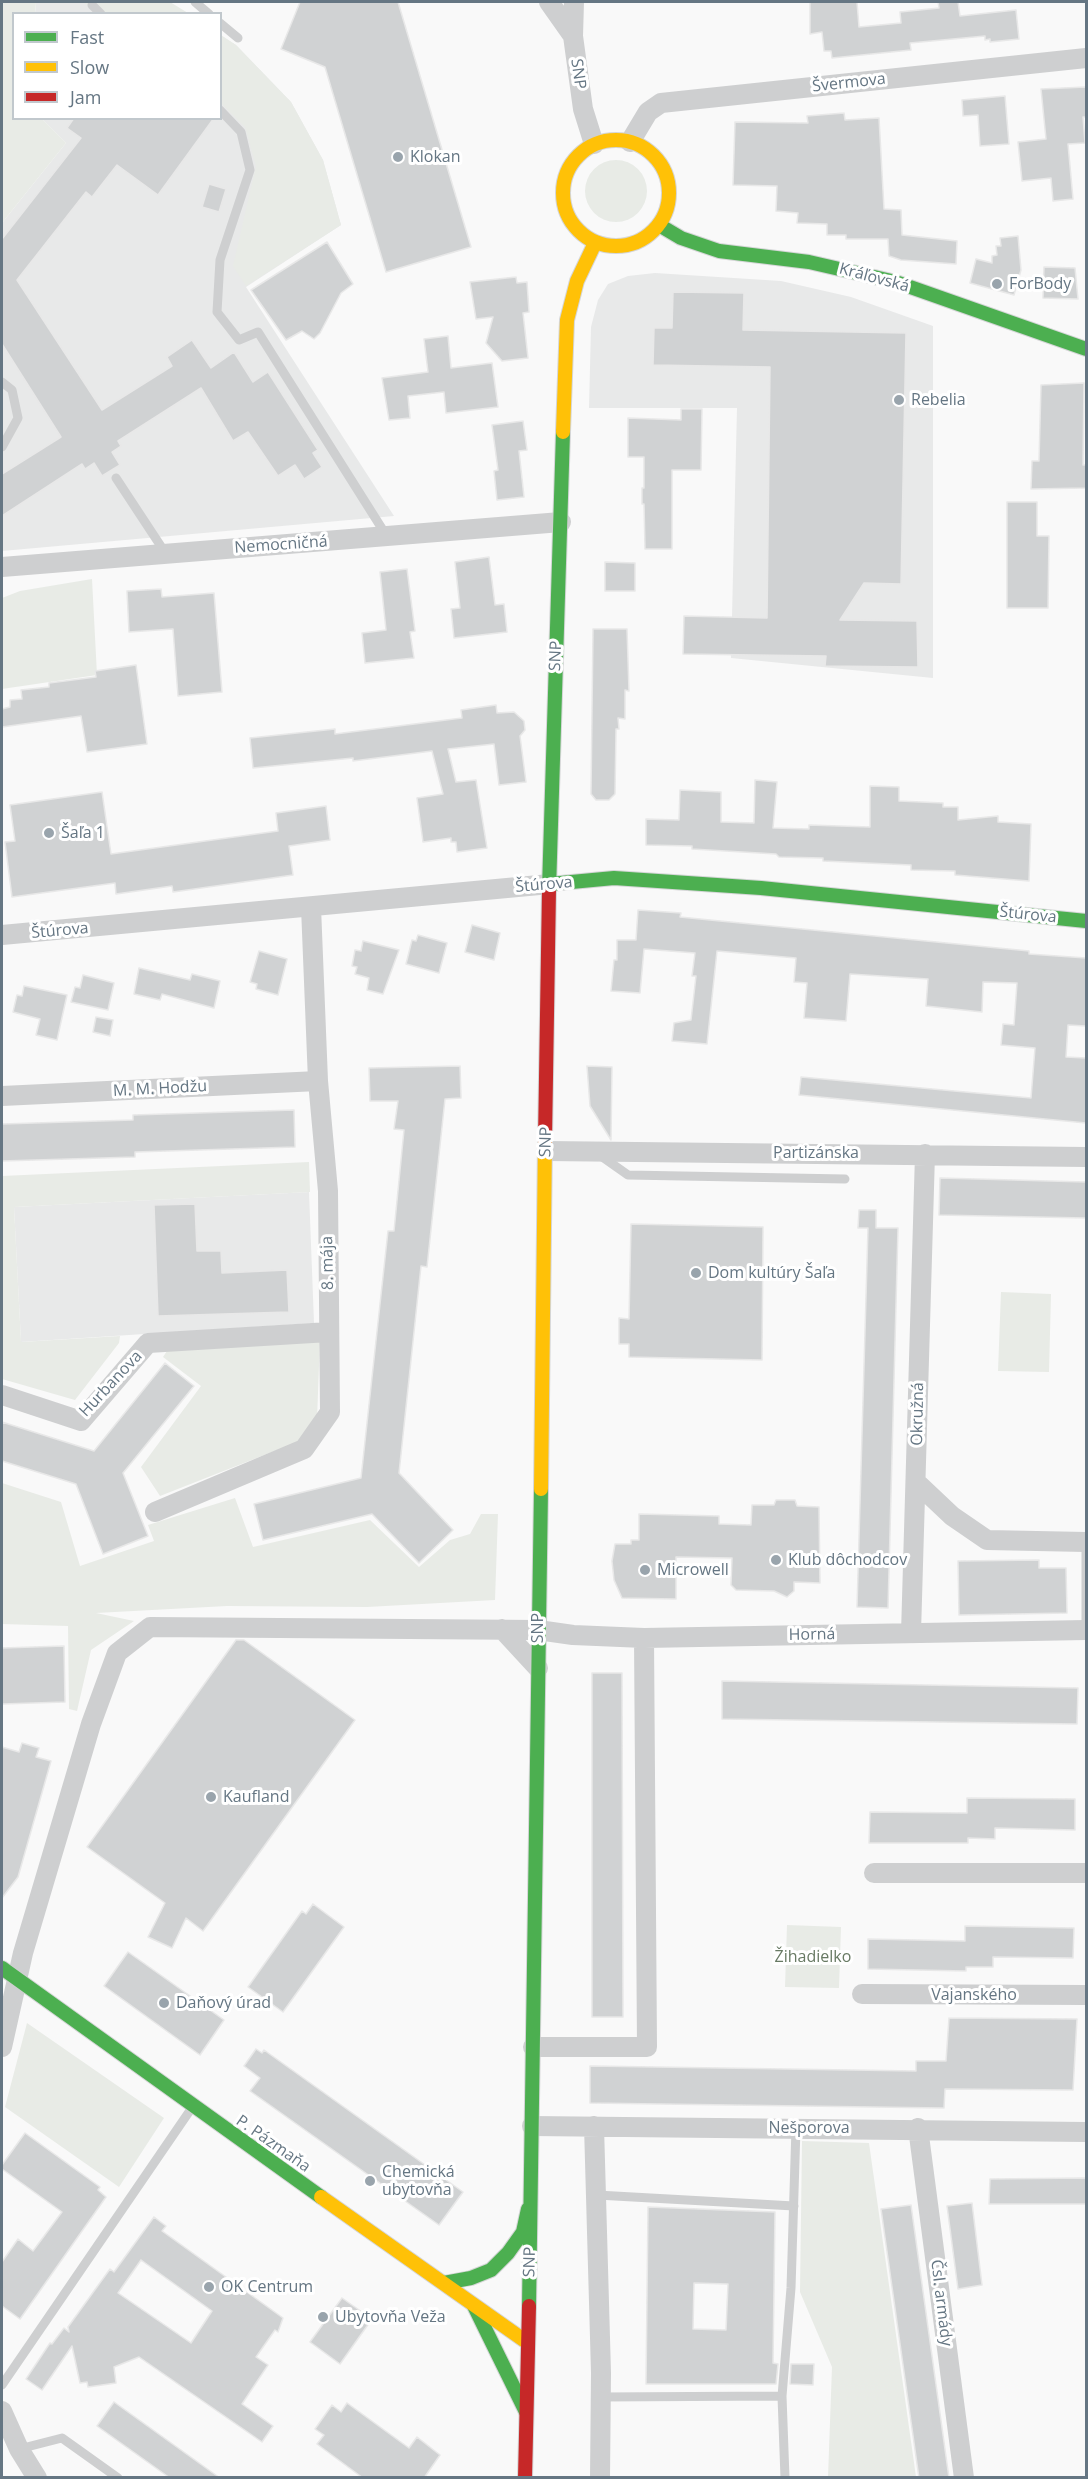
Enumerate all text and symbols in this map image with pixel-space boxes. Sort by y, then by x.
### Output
legend [12,12,222,120]
text: Fast [70,25,104,49]
text: Slow [70,55,109,79]
street label: SNP [566,58,590,90]
street label: Švermova [811,70,887,96]
text: Jam [70,85,102,109]
place label: Klokan [410,147,461,167]
marker: Klokan [391,150,405,164]
street label: Kráľovská [837,259,911,297]
place label: ForBody [1009,274,1071,294]
marker: ForBody [990,277,1004,291]
place label: Rebelia [911,390,966,410]
marker: Rebelia [892,393,906,407]
street label: Nemocničná [234,532,328,558]
street label: SNP [546,640,566,672]
place label: Šaľa 1 [61,823,105,843]
marker: Šaľa 1 [42,826,56,840]
street label: Štúrova [515,873,573,897]
street label: Štúrova [998,902,1058,928]
street label: Štúrova [31,919,89,943]
street label: M. M. Hodžu [113,1077,207,1101]
street label: SNP [536,1127,556,1157]
street label: Partizánska [773,1143,859,1163]
street label: 8. mája [318,1236,338,1290]
place label: Dom kultúry Šaľa [708,1263,835,1283]
marker: Dom kultúry Šaľa [689,1266,703,1280]
street label: Hurbanova [76,1347,146,1421]
street label: Okružná [908,1382,928,1446]
place label: Klub dôchodcov [788,1550,907,1570]
marker: Klub dôchodcov [769,1553,783,1567]
place label: Microwell [657,1560,729,1580]
marker: Microwell [638,1563,652,1577]
street label: SNP [528,1613,548,1643]
street label: Horná [789,1625,835,1645]
place label: Kaufland [223,1787,289,1807]
marker: Kaufland [204,1790,218,1804]
park label: Žihadielko [775,1947,851,1967]
street label: Vajanského [931,1985,1017,2005]
place label: Daňový úrad [176,1993,271,2013]
marker: Daňový úrad [157,1996,171,2010]
street label: P. Pázmaňa [232,2111,314,2177]
street label: Nešporova [768,2118,850,2138]
place label: Chemická ubytovňa [382,2162,455,2200]
marker: Chemická ubytovňa [363,2174,377,2188]
street label: SNP [520,2247,540,2277]
street label: Čsl. armády [926,2259,956,2347]
place label: OK Centrum [221,2277,313,2297]
marker: OK Centrum [202,2280,216,2294]
place label: Ubytovňa Veža [335,2307,446,2327]
marker: Ubytovňa Veža [316,2310,330,2324]

